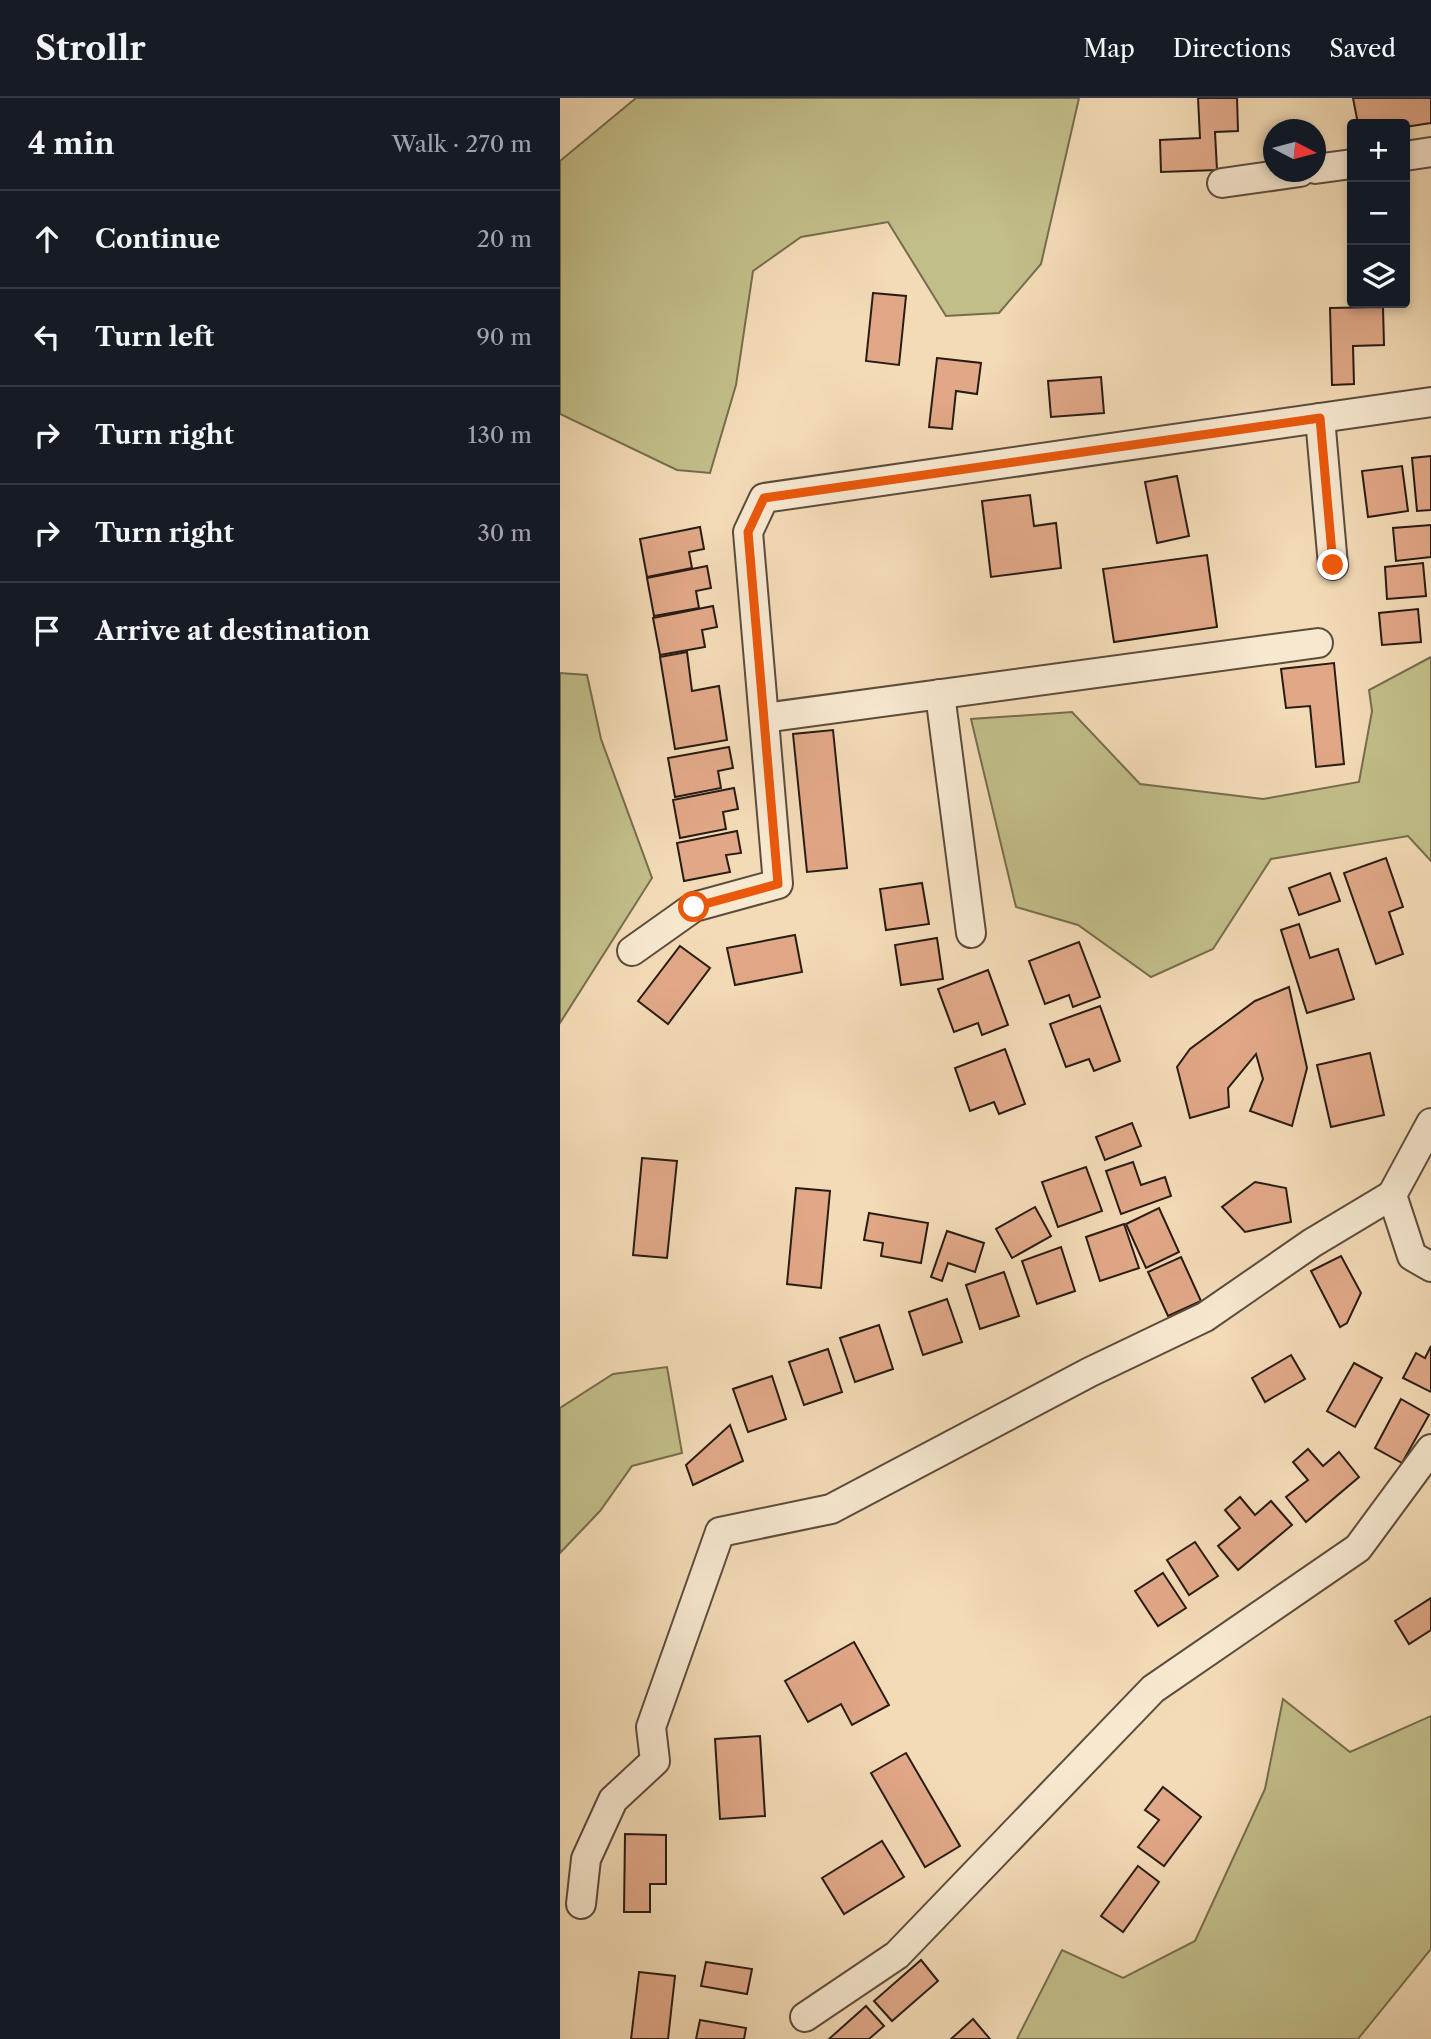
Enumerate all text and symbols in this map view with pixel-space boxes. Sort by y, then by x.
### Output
text: Strollr [35,28,146,69]
text: Map [1083,34,1135,63]
text: Directions [1173,34,1291,63]
text: Saved [1329,34,1396,63]
north arrow [1263,119,1326,182]
map controls [1347,119,1410,308]
button: + [1347,119,1410,182]
text: 4 min [28,125,114,162]
text: Walk · 270 m [392,130,532,158]
button: − [1347,182,1410,245]
icon: ahead [28,220,66,258]
text: Continue [95,223,220,255]
text: 20 m [477,225,532,253]
button: layers [1347,245,1410,308]
icon: left [28,318,66,356]
text: Turn left [95,321,214,353]
text: 90 m [476,323,532,351]
icon: right [28,416,66,454]
text: Turn right [95,419,234,451]
text: 130 m [468,421,532,449]
icon: right [28,514,66,552]
text: Turn right [95,517,234,549]
text: 30 m [477,519,532,547]
route end [1317,549,1348,580]
icon: arrive [28,612,66,650]
text: Arrive at destination [95,615,370,647]
route start [678,891,709,922]

